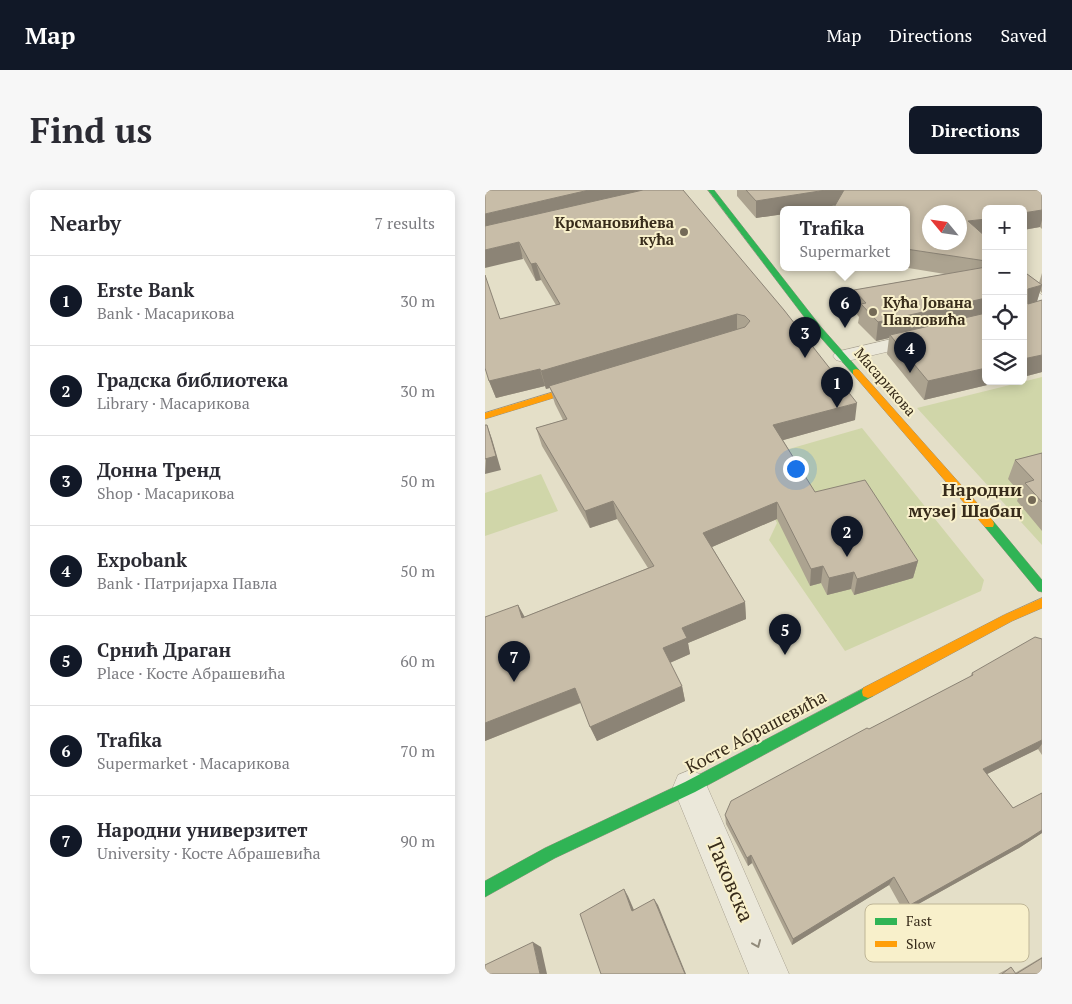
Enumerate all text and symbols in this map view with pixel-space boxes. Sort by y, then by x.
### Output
text: Map [25,19,75,51]
text: Map [826,23,861,47]
text: Directions [889,23,972,47]
text: Saved [1000,23,1047,47]
button: Directions [909,106,1042,154]
text: Find us [30,107,152,153]
north arrow [922,205,967,250]
map controls [982,205,1027,385]
button: + [982,205,1027,250]
popup [780,206,910,271]
text: Nearby [50,209,121,237]
text: 7 results [375,212,435,234]
place label: Крсмановићева кућа [555,212,675,249]
text: Trafika [799,215,865,240]
marker: Крсмановићева кућа [678,226,690,238]
text: Supermarket [799,240,891,262]
button: − [982,250,1027,295]
text: Erste Bank [97,277,194,302]
pin: 6 [829,287,861,328]
text: 1 [61,290,71,312]
text: 30 m [400,290,435,312]
place label: Кућа Јована Павловића [883,292,973,329]
button: locate [982,295,1027,340]
text: Bank · Масарикова [97,302,234,324]
marker: Кућа Јована Павловића [867,306,879,318]
pin: 3 [789,317,821,358]
pin: 4 [894,332,926,373]
button: layers [982,340,1027,385]
street label: Масарикова [850,343,921,420]
text: Градска библиотека [97,367,288,392]
pin: 1 [821,367,853,408]
text: 2 [61,380,71,402]
text: 30 m [400,380,435,402]
text: Library · Масарикова [97,392,250,414]
your location [783,456,809,482]
text: Донна Тренд [97,457,221,482]
text: 3 [61,470,71,492]
text: 50 m [400,470,435,492]
place label: Народни музеј Шабац [908,477,1022,522]
text: Shop · Масарикова [97,482,235,504]
marker: Народни музеј Шабац [1026,494,1038,506]
pin: 2 [831,516,863,557]
text: Expobank [97,547,187,572]
text: 4 [61,560,71,582]
text: 50 m [400,560,435,582]
text: Bank · Патријарха Павла [97,572,277,594]
pin: 5 [769,614,801,655]
text: Срнић Драган [97,637,231,662]
pin: 7 [498,641,530,682]
text: 5 [61,650,71,672]
text: 60 m [400,650,435,672]
text: Place · Косте Абрашевића [97,662,285,684]
street label: Косте Абрашевића [681,684,830,778]
text: Trafika [97,727,162,752]
text: 6 [61,740,71,762]
text: 70 m [400,740,435,762]
text: Supermarket · Масарикова [97,752,290,774]
text: Народни универзитет [97,817,307,842]
text: 7 [61,830,71,852]
text: 90 m [400,830,435,852]
street label: Таковска [701,833,761,926]
text: University · Косте Абрашевића [97,842,321,864]
legend [865,904,1029,962]
text: Fast [906,911,933,930]
text: Slow [906,934,936,953]
one-way arrow [750,939,761,948]

